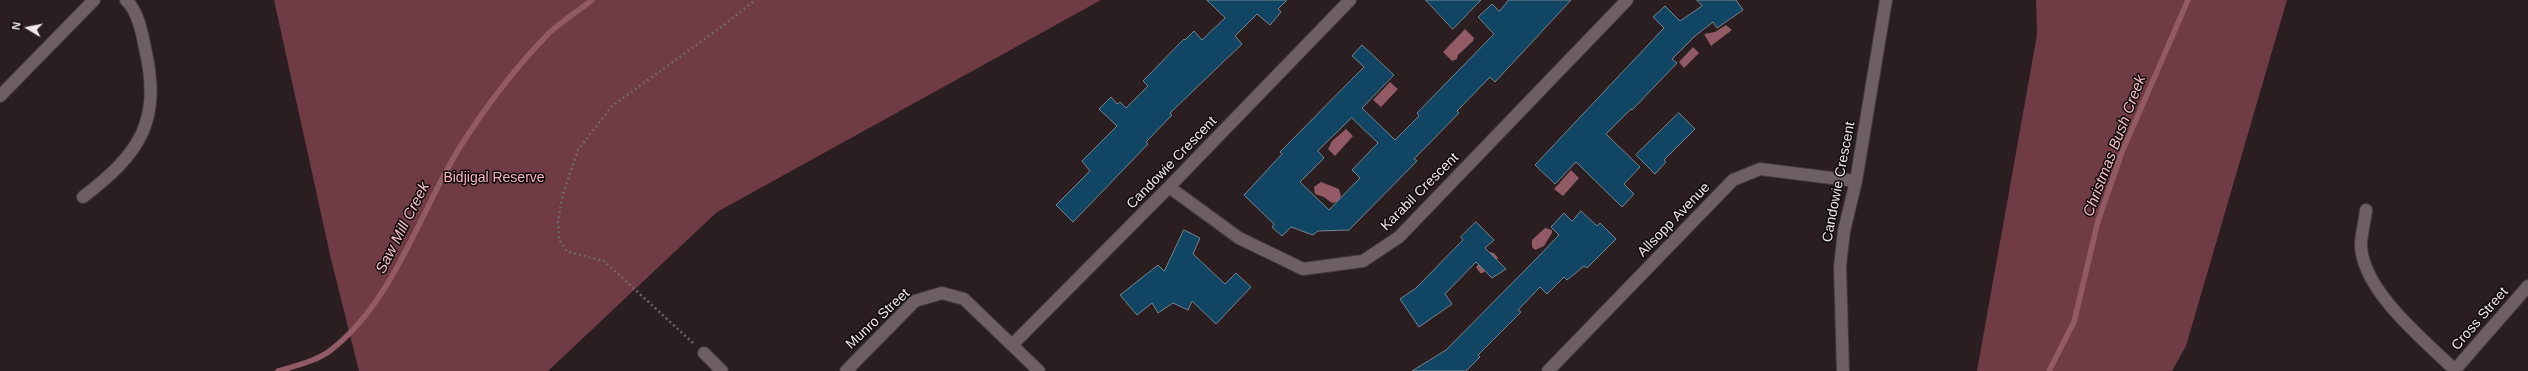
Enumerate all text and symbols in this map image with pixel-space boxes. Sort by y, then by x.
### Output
north arrow [8,8,48,48]
text: N [10,21,23,31]
water label: Christmas Bush Creek [2080,73,2150,219]
street label: Candowie Crescent [1124,113,1220,213]
street label: Candowie Crescent [1819,120,1859,244]
street label: Karabil Crescent [1377,149,1463,235]
park label: Bidjigal Reserve [443,170,545,186]
water label: Saw Mill Creek [372,179,434,277]
street label: Allsopp Avenue [1634,179,1714,261]
street label: Cross Street [2448,284,2512,354]
street label: Munro Street [843,285,913,353]

